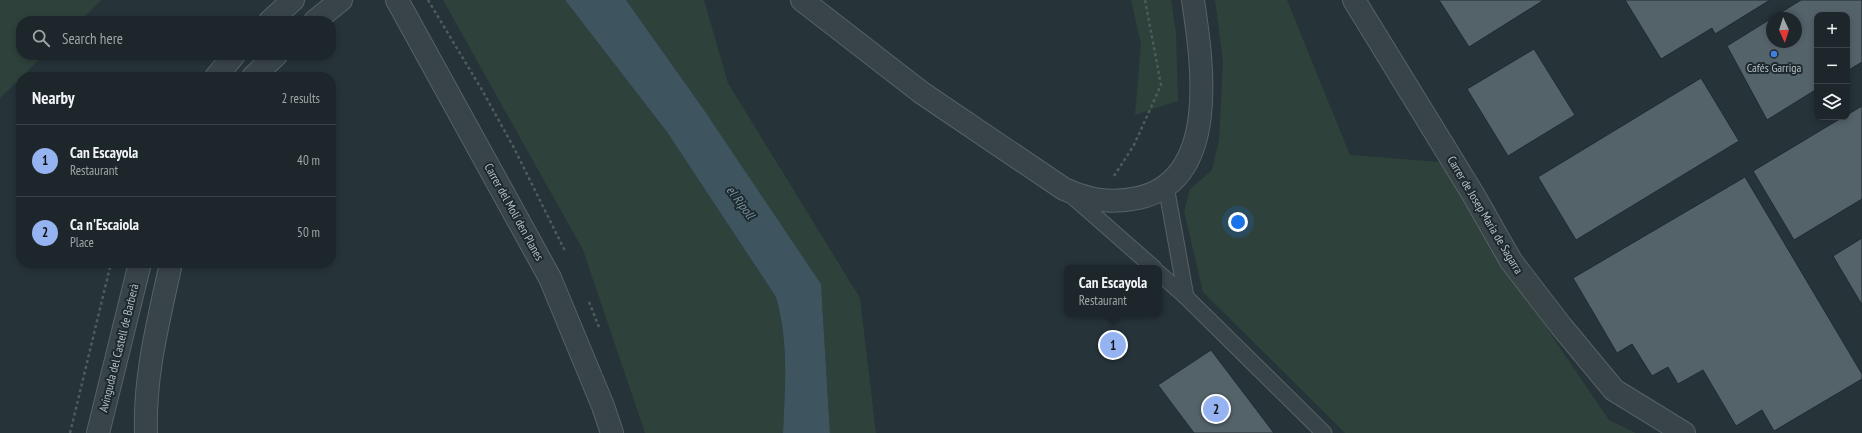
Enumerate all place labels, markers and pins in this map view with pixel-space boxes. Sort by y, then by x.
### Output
marker: Cafés Garriga [1769,49,1779,59]
place label: Cafés Garriga [1747,60,1801,75]
pin: 1 [1100,330,1126,360]
pin: 2 [1203,394,1229,424]

